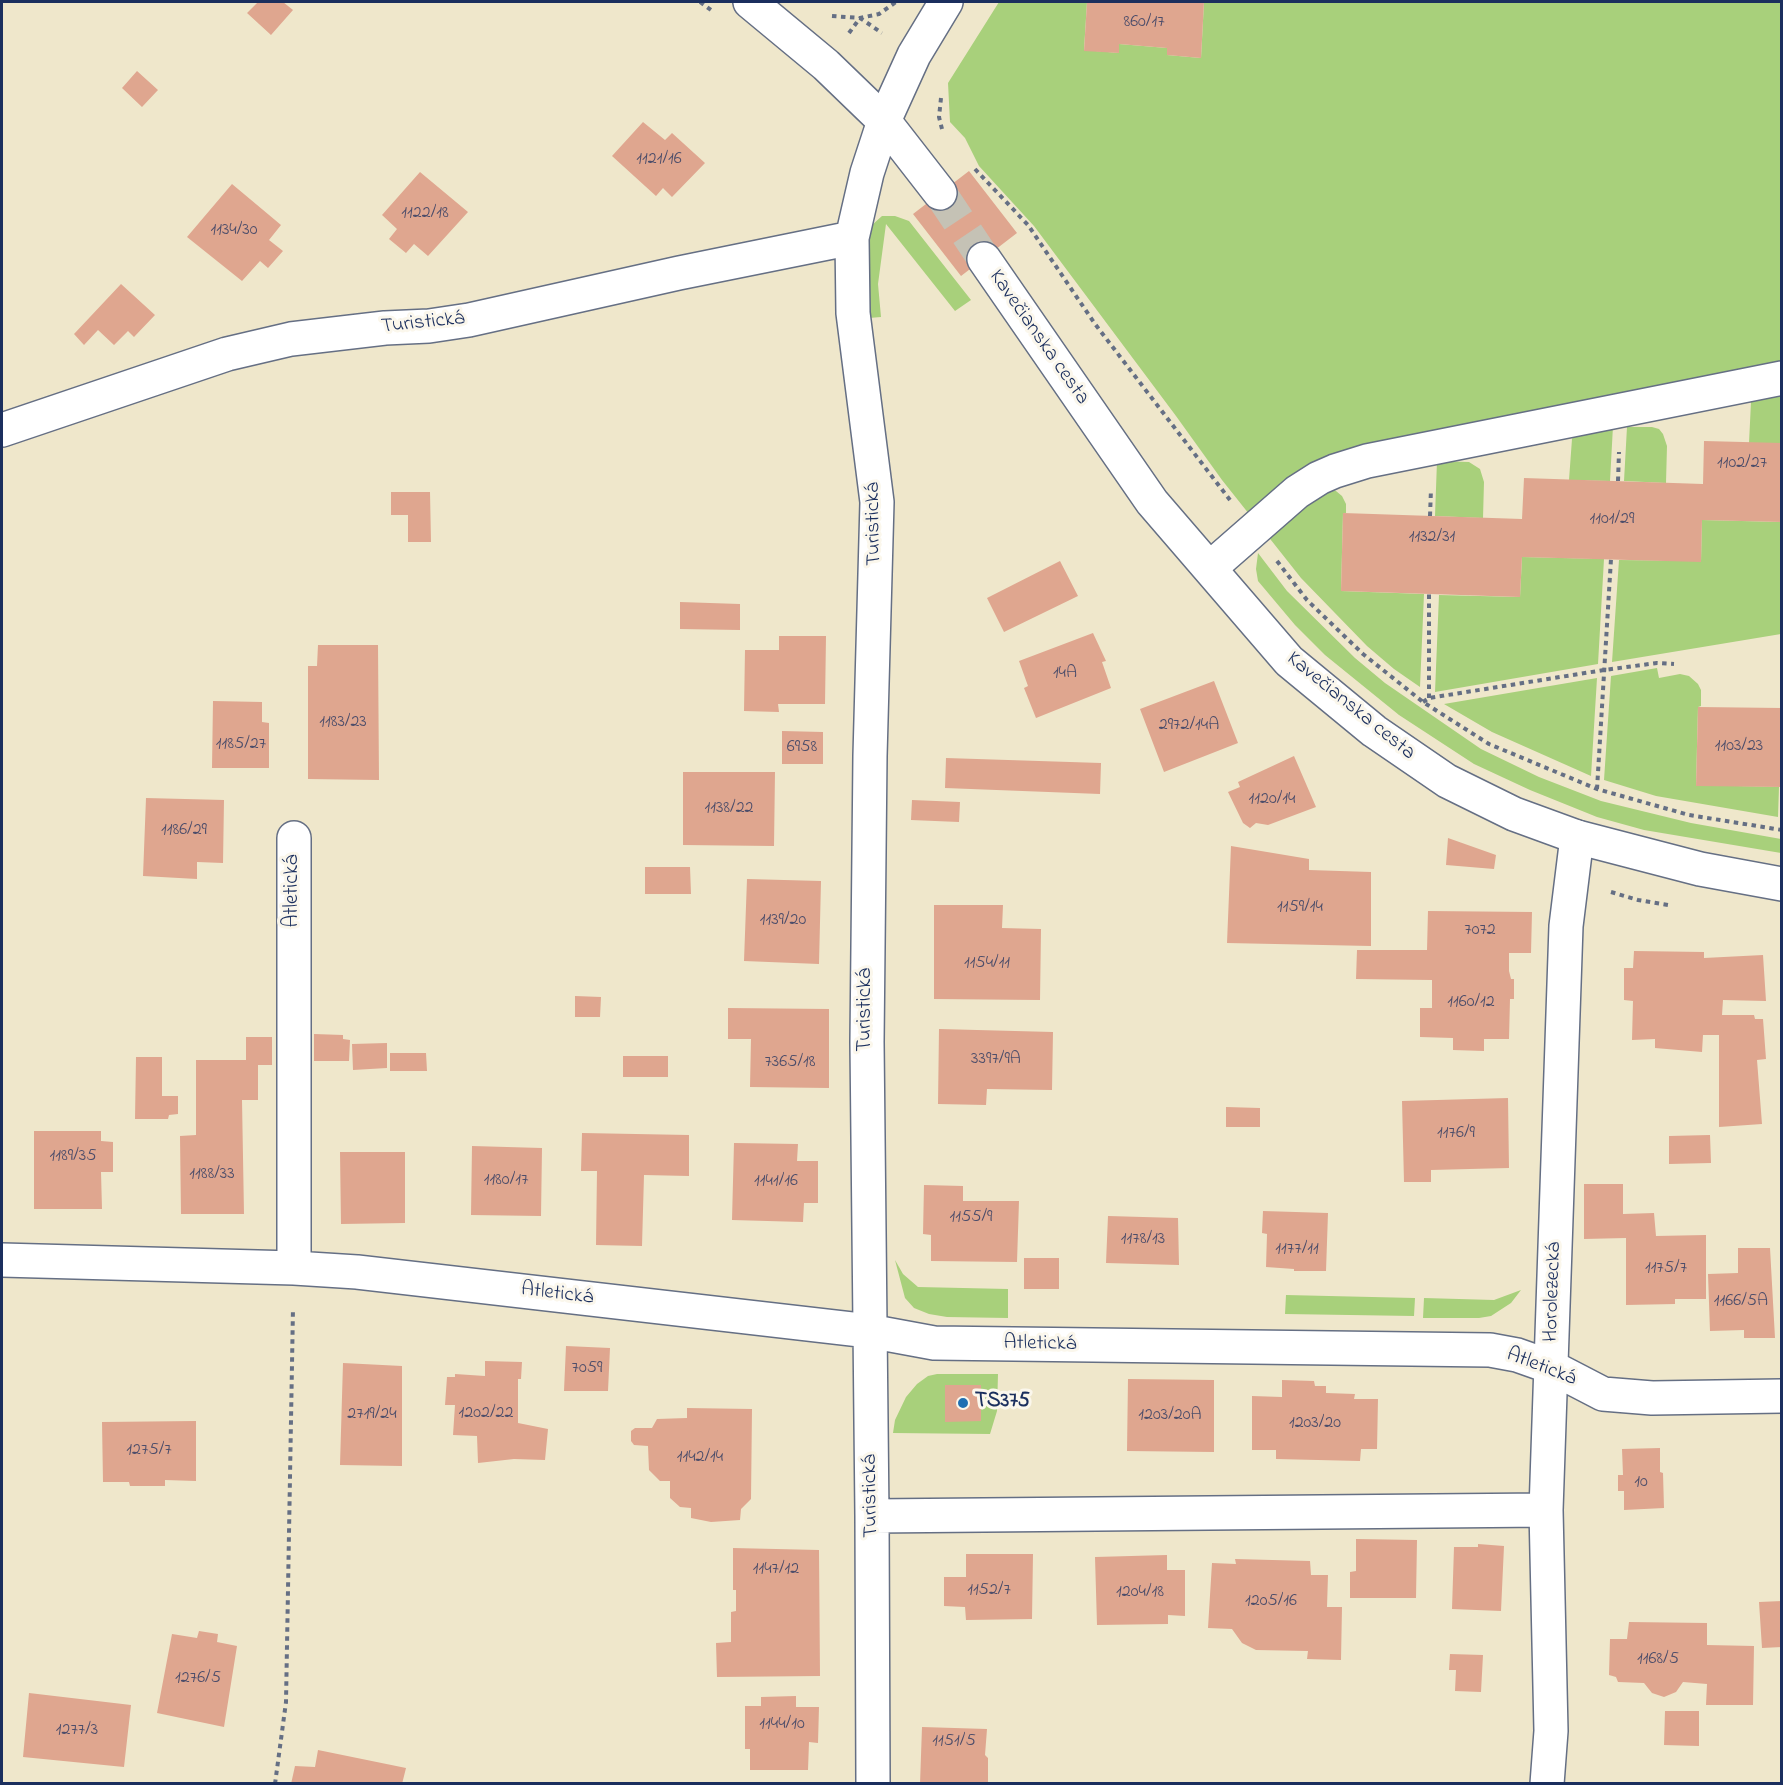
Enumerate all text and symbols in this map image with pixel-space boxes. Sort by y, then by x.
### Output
house number: 860/17 [1123,12,1165,34]
house number: 1121/16 [636,149,682,171]
house number: 1122/18 [401,203,449,225]
house number: 1134/30 [210,220,258,242]
street label: Kavečianska cesta [982,266,1094,410]
street label: Turistická [380,307,466,341]
house number: 1102/27 [1717,453,1767,475]
street label: Turistická [862,482,888,566]
house number: 1101/29 [1590,509,1634,531]
house number: 1132/31 [1409,527,1455,549]
street label: Kavečianska cesta [1280,647,1420,767]
house number: 14A [1053,663,1077,685]
house number: 1183/23 [319,712,367,734]
house number: 2972/14A [1159,715,1219,737]
house number: 1185/27 [216,734,266,756]
house number: 1103/23 [1715,736,1763,758]
house number: 6958 [787,737,817,759]
house number: 1120/14 [1249,789,1295,811]
house number: 1138/22 [704,798,754,820]
house number: 1186/29 [161,820,207,842]
street label: Atletická [281,855,307,927]
house number: 1159/14 [1277,897,1323,919]
house number: 1139/20 [760,910,806,932]
house number: 7072 [1464,920,1496,942]
house number: 1154/11 [964,953,1010,975]
street label: Turistická [854,968,880,1052]
house number: 1160/12 [1447,992,1495,1014]
house number: 3397/9A [971,1049,1021,1071]
house number: 7365/18 [764,1052,816,1074]
house number: 1176/9 [1437,1123,1475,1145]
house number: 1189/35 [50,1146,96,1168]
house number: 1188/33 [189,1164,235,1186]
house number: 1180/17 [484,1170,528,1192]
house number: 1141/16 [754,1171,798,1193]
house number: 1155/9 [949,1207,993,1229]
house number: 1178/13 [1121,1229,1165,1251]
house number: 1177/11 [1275,1239,1319,1261]
street label: Horolezecká [1540,1241,1568,1343]
house number: 1175/7 [1645,1258,1687,1280]
street label: Atletická [519,1278,595,1312]
house number: 1166/5A [1714,1291,1768,1313]
street label: Atletická [1003,1332,1077,1358]
street label: Atletická [1502,1343,1580,1393]
house number: 7059 [572,1358,602,1380]
place label: TS375 [975,1390,1030,1416]
marker: TS375 [956,1396,970,1410]
house number: 1202/22 [459,1403,513,1425]
house number: 2719/24 [347,1404,397,1426]
house number: 1203/20A [1138,1405,1202,1427]
house number: 1203/20 [1289,1413,1341,1435]
house number: 1275/7 [126,1440,172,1462]
house number: 1142/14 [677,1447,723,1469]
street label: Turistická [859,1454,885,1538]
house number: 10 [1634,1472,1648,1494]
house number: 1147/12 [753,1559,799,1581]
house number: 1152/7 [967,1580,1011,1602]
house number: 1204/18 [1116,1582,1164,1604]
house number: 1205/16 [1245,1591,1297,1613]
house number: 1168/5 [1637,1649,1679,1671]
house number: 1276/5 [175,1668,221,1690]
house number: 1144/10 [759,1714,805,1736]
house number: 1277/3 [56,1720,98,1742]
house number: 1151/5 [932,1731,976,1753]

